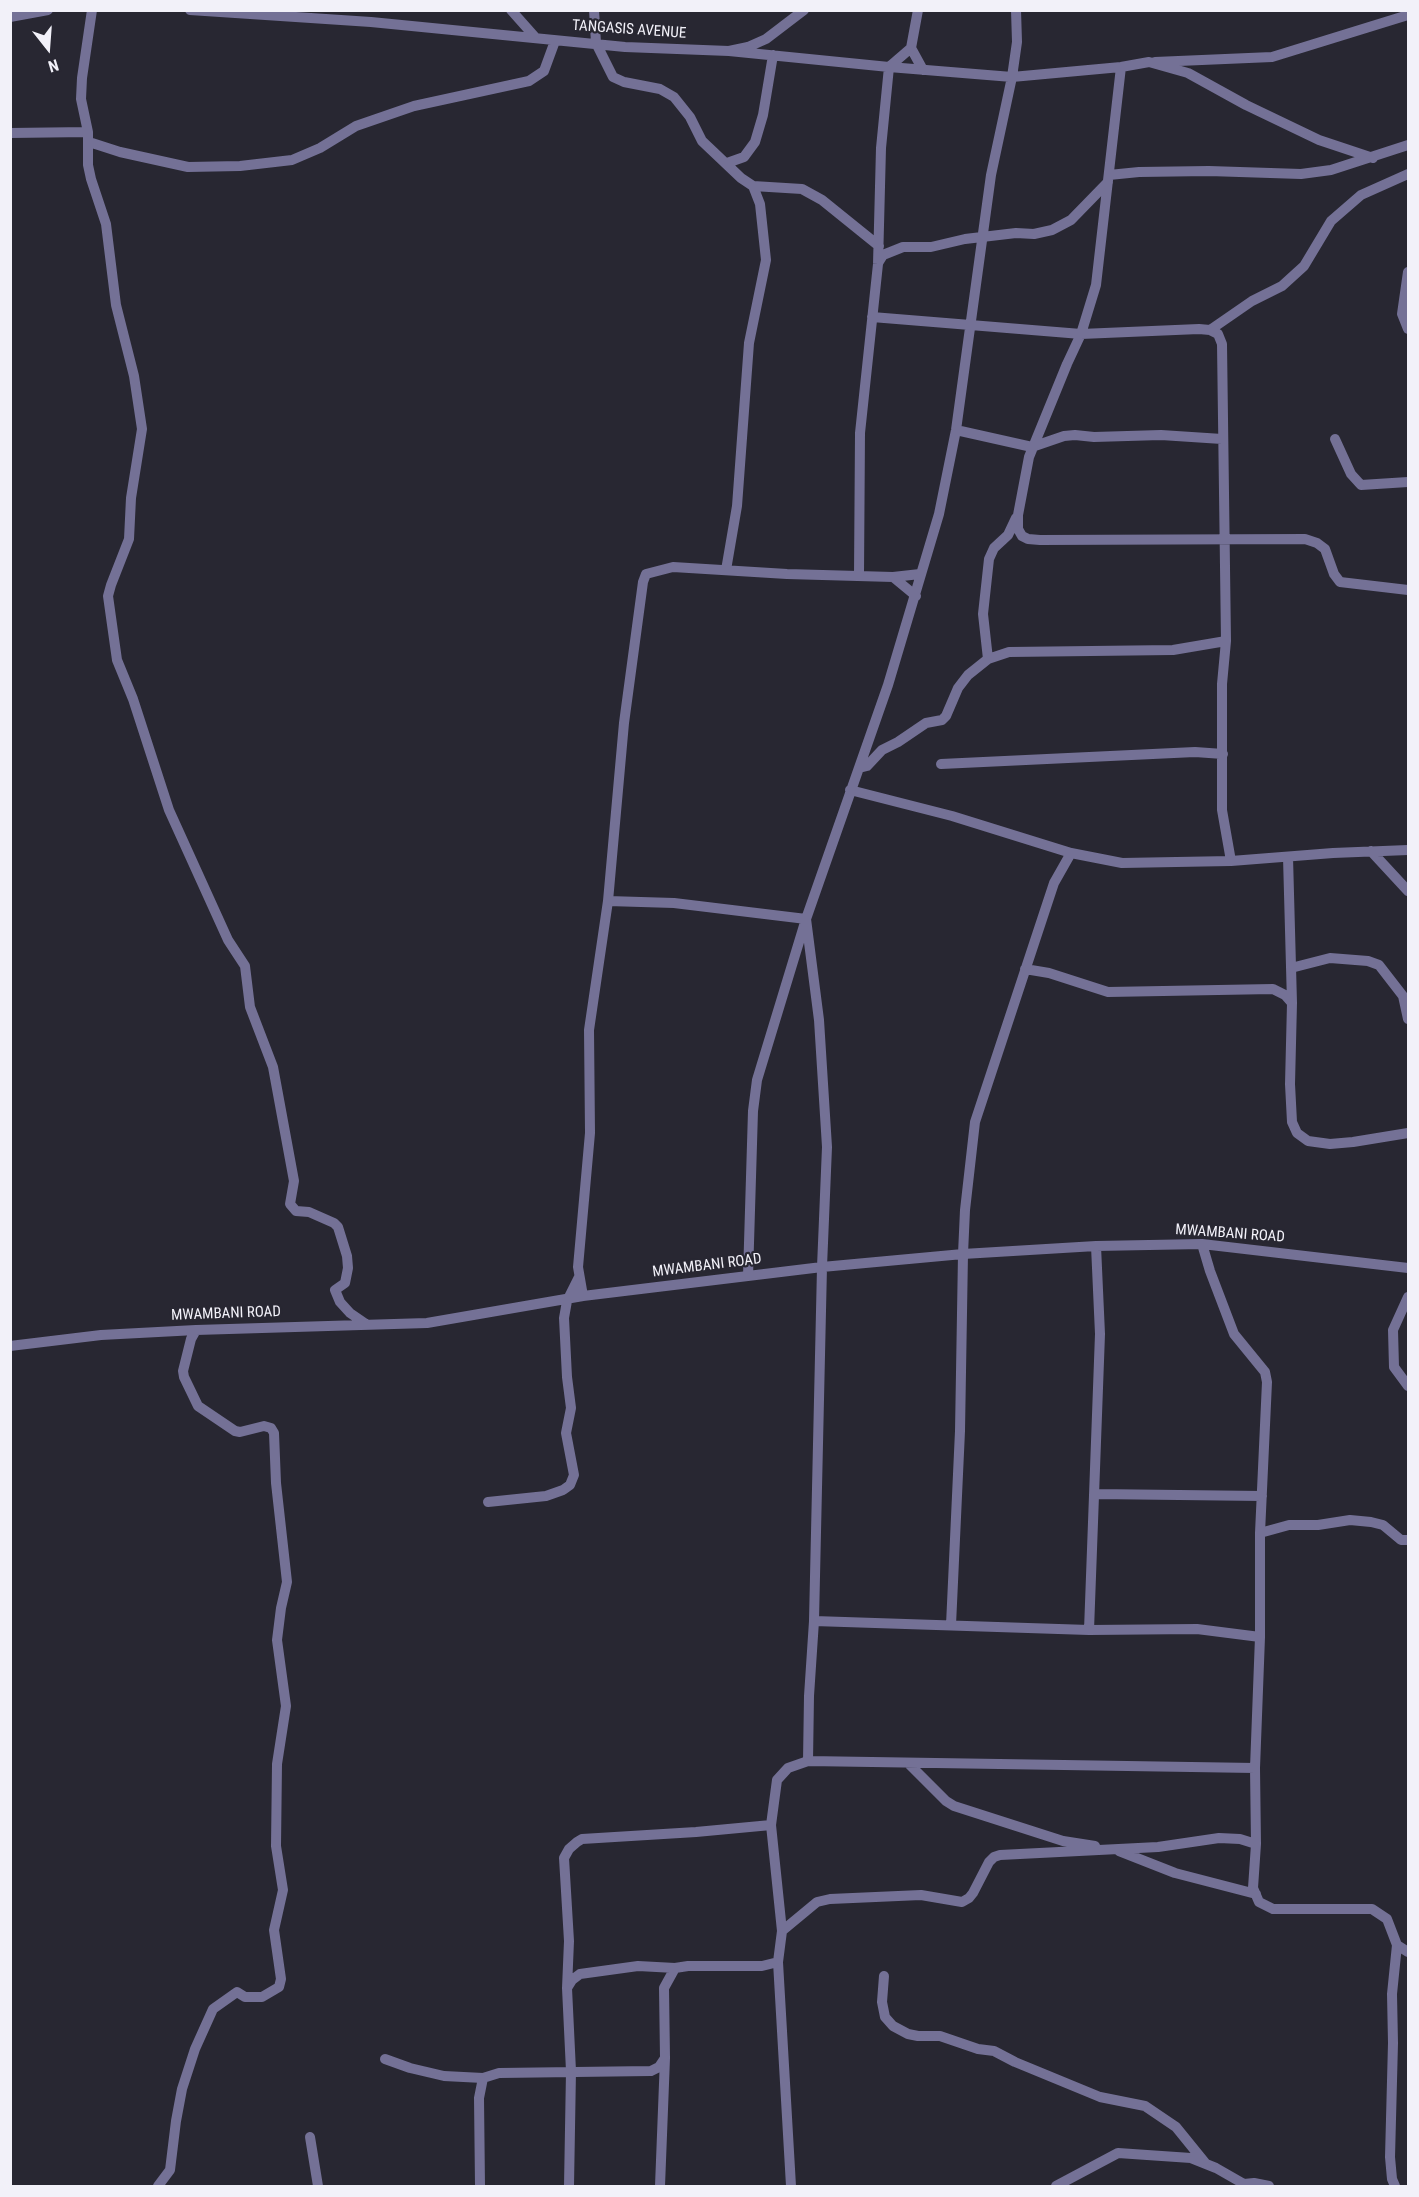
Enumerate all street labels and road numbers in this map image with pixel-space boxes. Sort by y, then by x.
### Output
street label: TANGASIS AVENUE [571,17,687,43]
street label: MWAMBANI ROAD [1175,1221,1285,1247]
street label: MWAMBANI ROAD [651,1250,763,1282]
street label: MWAMBANI ROAD [171,1303,281,1325]

